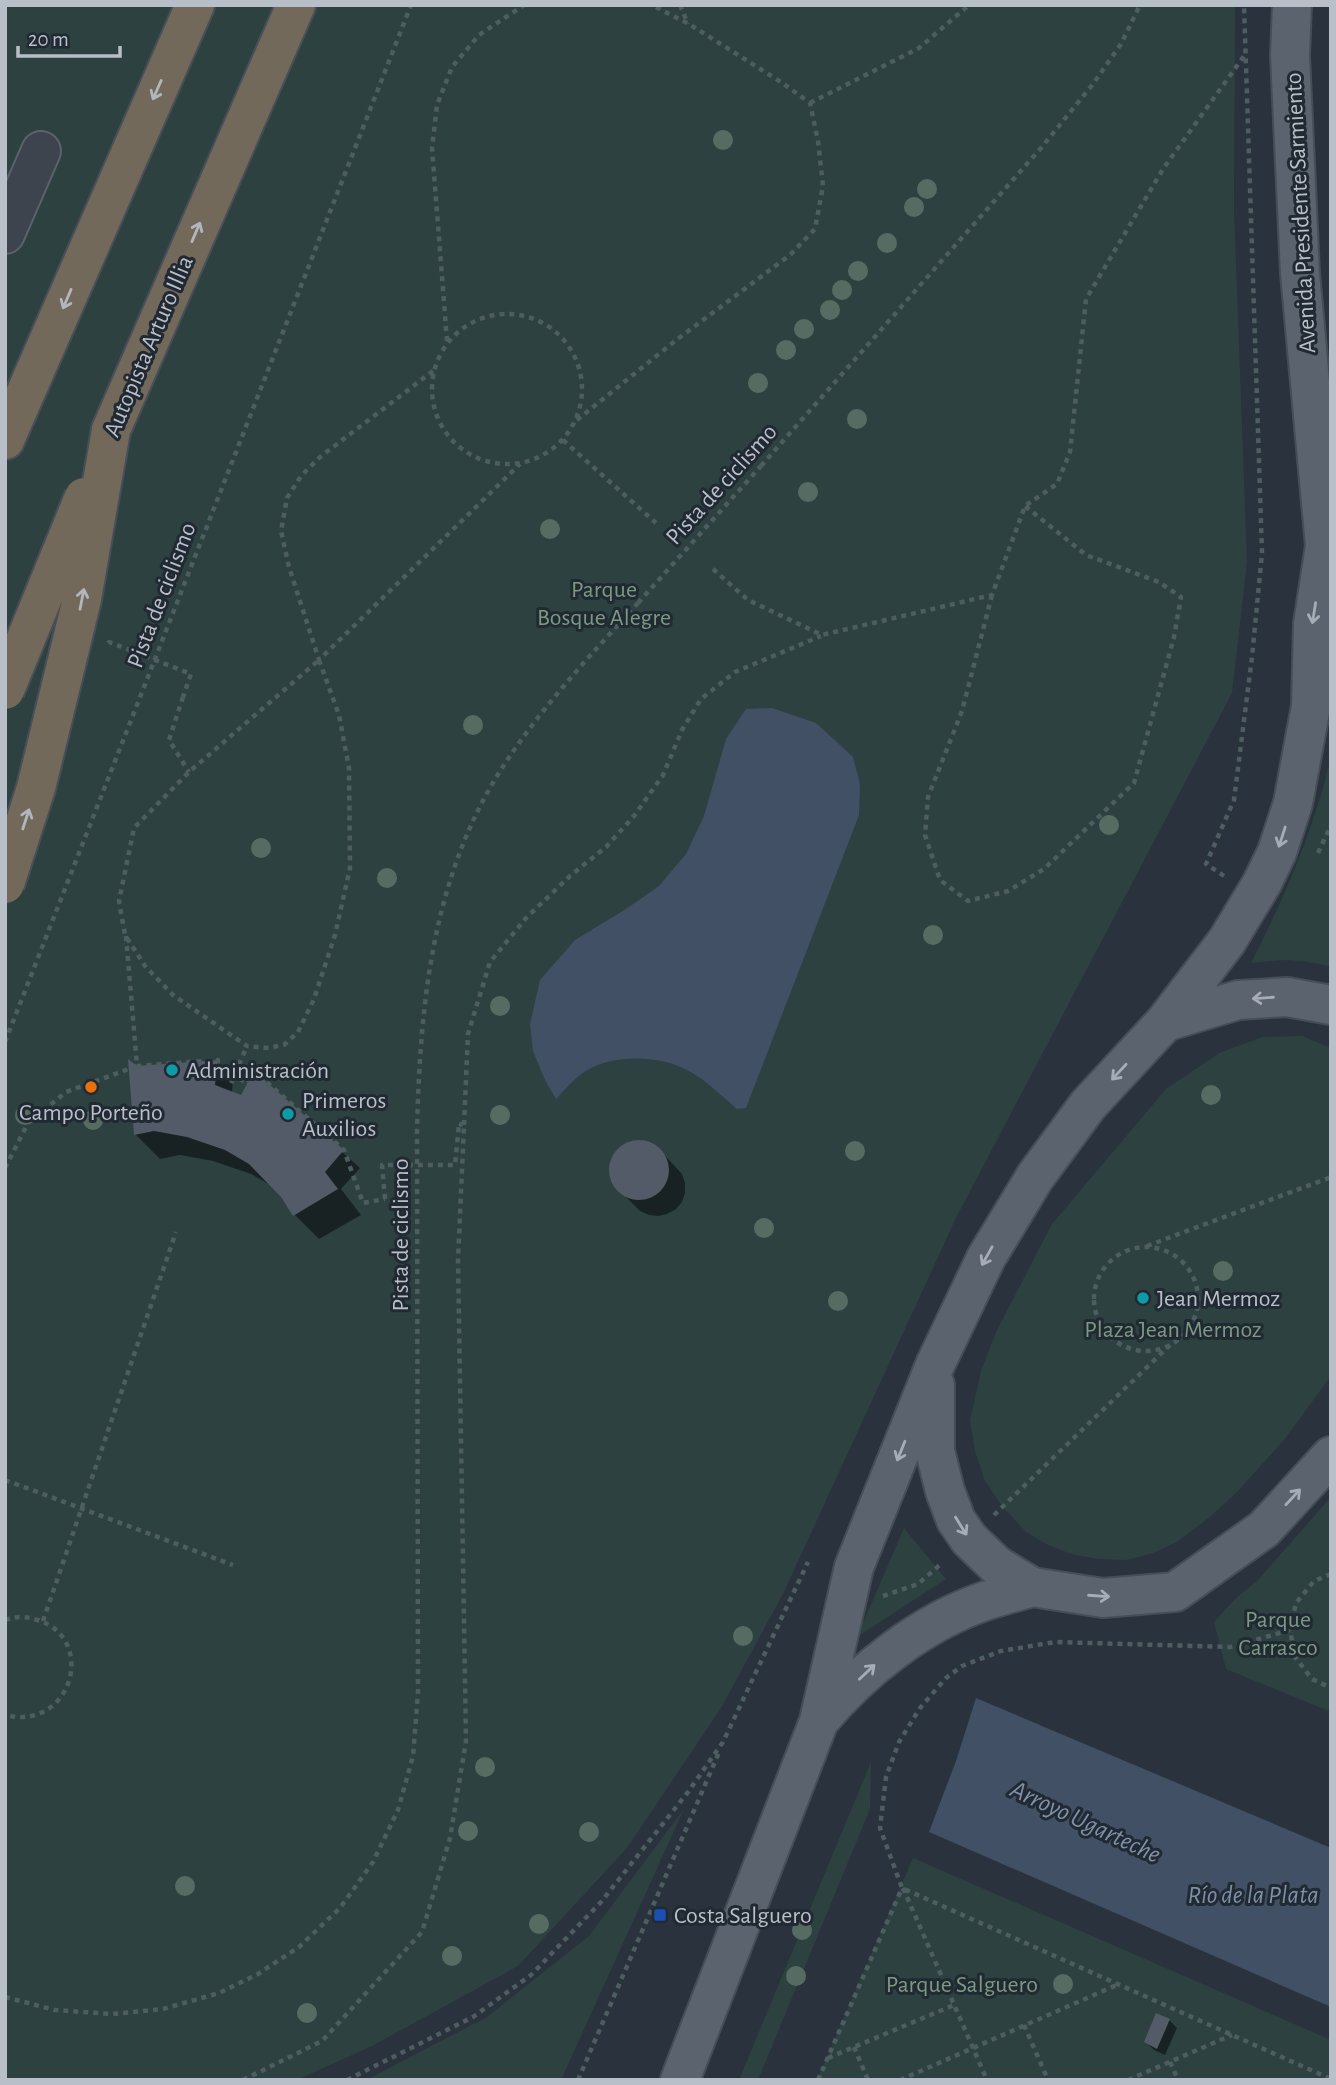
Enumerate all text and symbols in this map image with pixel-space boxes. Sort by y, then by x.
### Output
scale bar [18,14,119,58]
text: 20 m [28,29,69,50]
street label: Avenida Presidente Sarmiento [1282,72,1320,354]
one-way arrow [150,79,163,100]
one-way arrow [191,222,204,244]
street label: Autopista Arturo Illia [100,252,198,440]
one-way arrow [60,288,73,309]
street label: Pista de ciclismo [662,420,782,550]
street label: Pista de ciclismo [123,520,201,671]
park label: Parque Bosque Alegre [537,578,671,630]
one-way arrow [76,588,90,611]
one-way arrow [1308,601,1321,624]
one-way arrow [20,808,33,830]
one-way arrow [1274,826,1287,848]
one-way arrow [1252,992,1275,1005]
place label: Administración [186,1059,329,1083]
marker: Administración [164,1062,180,1078]
one-way arrow [1110,1063,1127,1080]
marker: Campo Porteño [83,1079,99,1095]
place label: Primeros Auxilios [302,1089,386,1141]
place label: Campo Porteño [19,1101,163,1125]
marker: Primeros Auxilios [280,1106,296,1122]
street label: Pista de ciclismo [389,1158,413,1312]
one-way arrow [980,1246,994,1266]
place label: Jean Mermoz [1157,1287,1280,1311]
marker: Jean Mermoz [1135,1290,1151,1306]
park label: Plaza Jean Mermoz [1084,1318,1262,1342]
one-way arrow [893,1439,906,1461]
one-way arrow [1285,1488,1301,1506]
one-way arrow [953,1516,968,1535]
one-way arrow [1088,1590,1110,1603]
park label: Parque Carrasco [1238,1608,1318,1660]
one-way arrow [858,1664,875,1681]
water label: Arroyo Ugarteche [1006,1775,1165,1868]
water label: Río de la Plata [1187,1882,1319,1908]
place label: Costa Salguero [674,1904,812,1928]
marker: Costa Salguero [652,1907,668,1923]
park label: Parque Salguero [886,1973,1038,1997]

